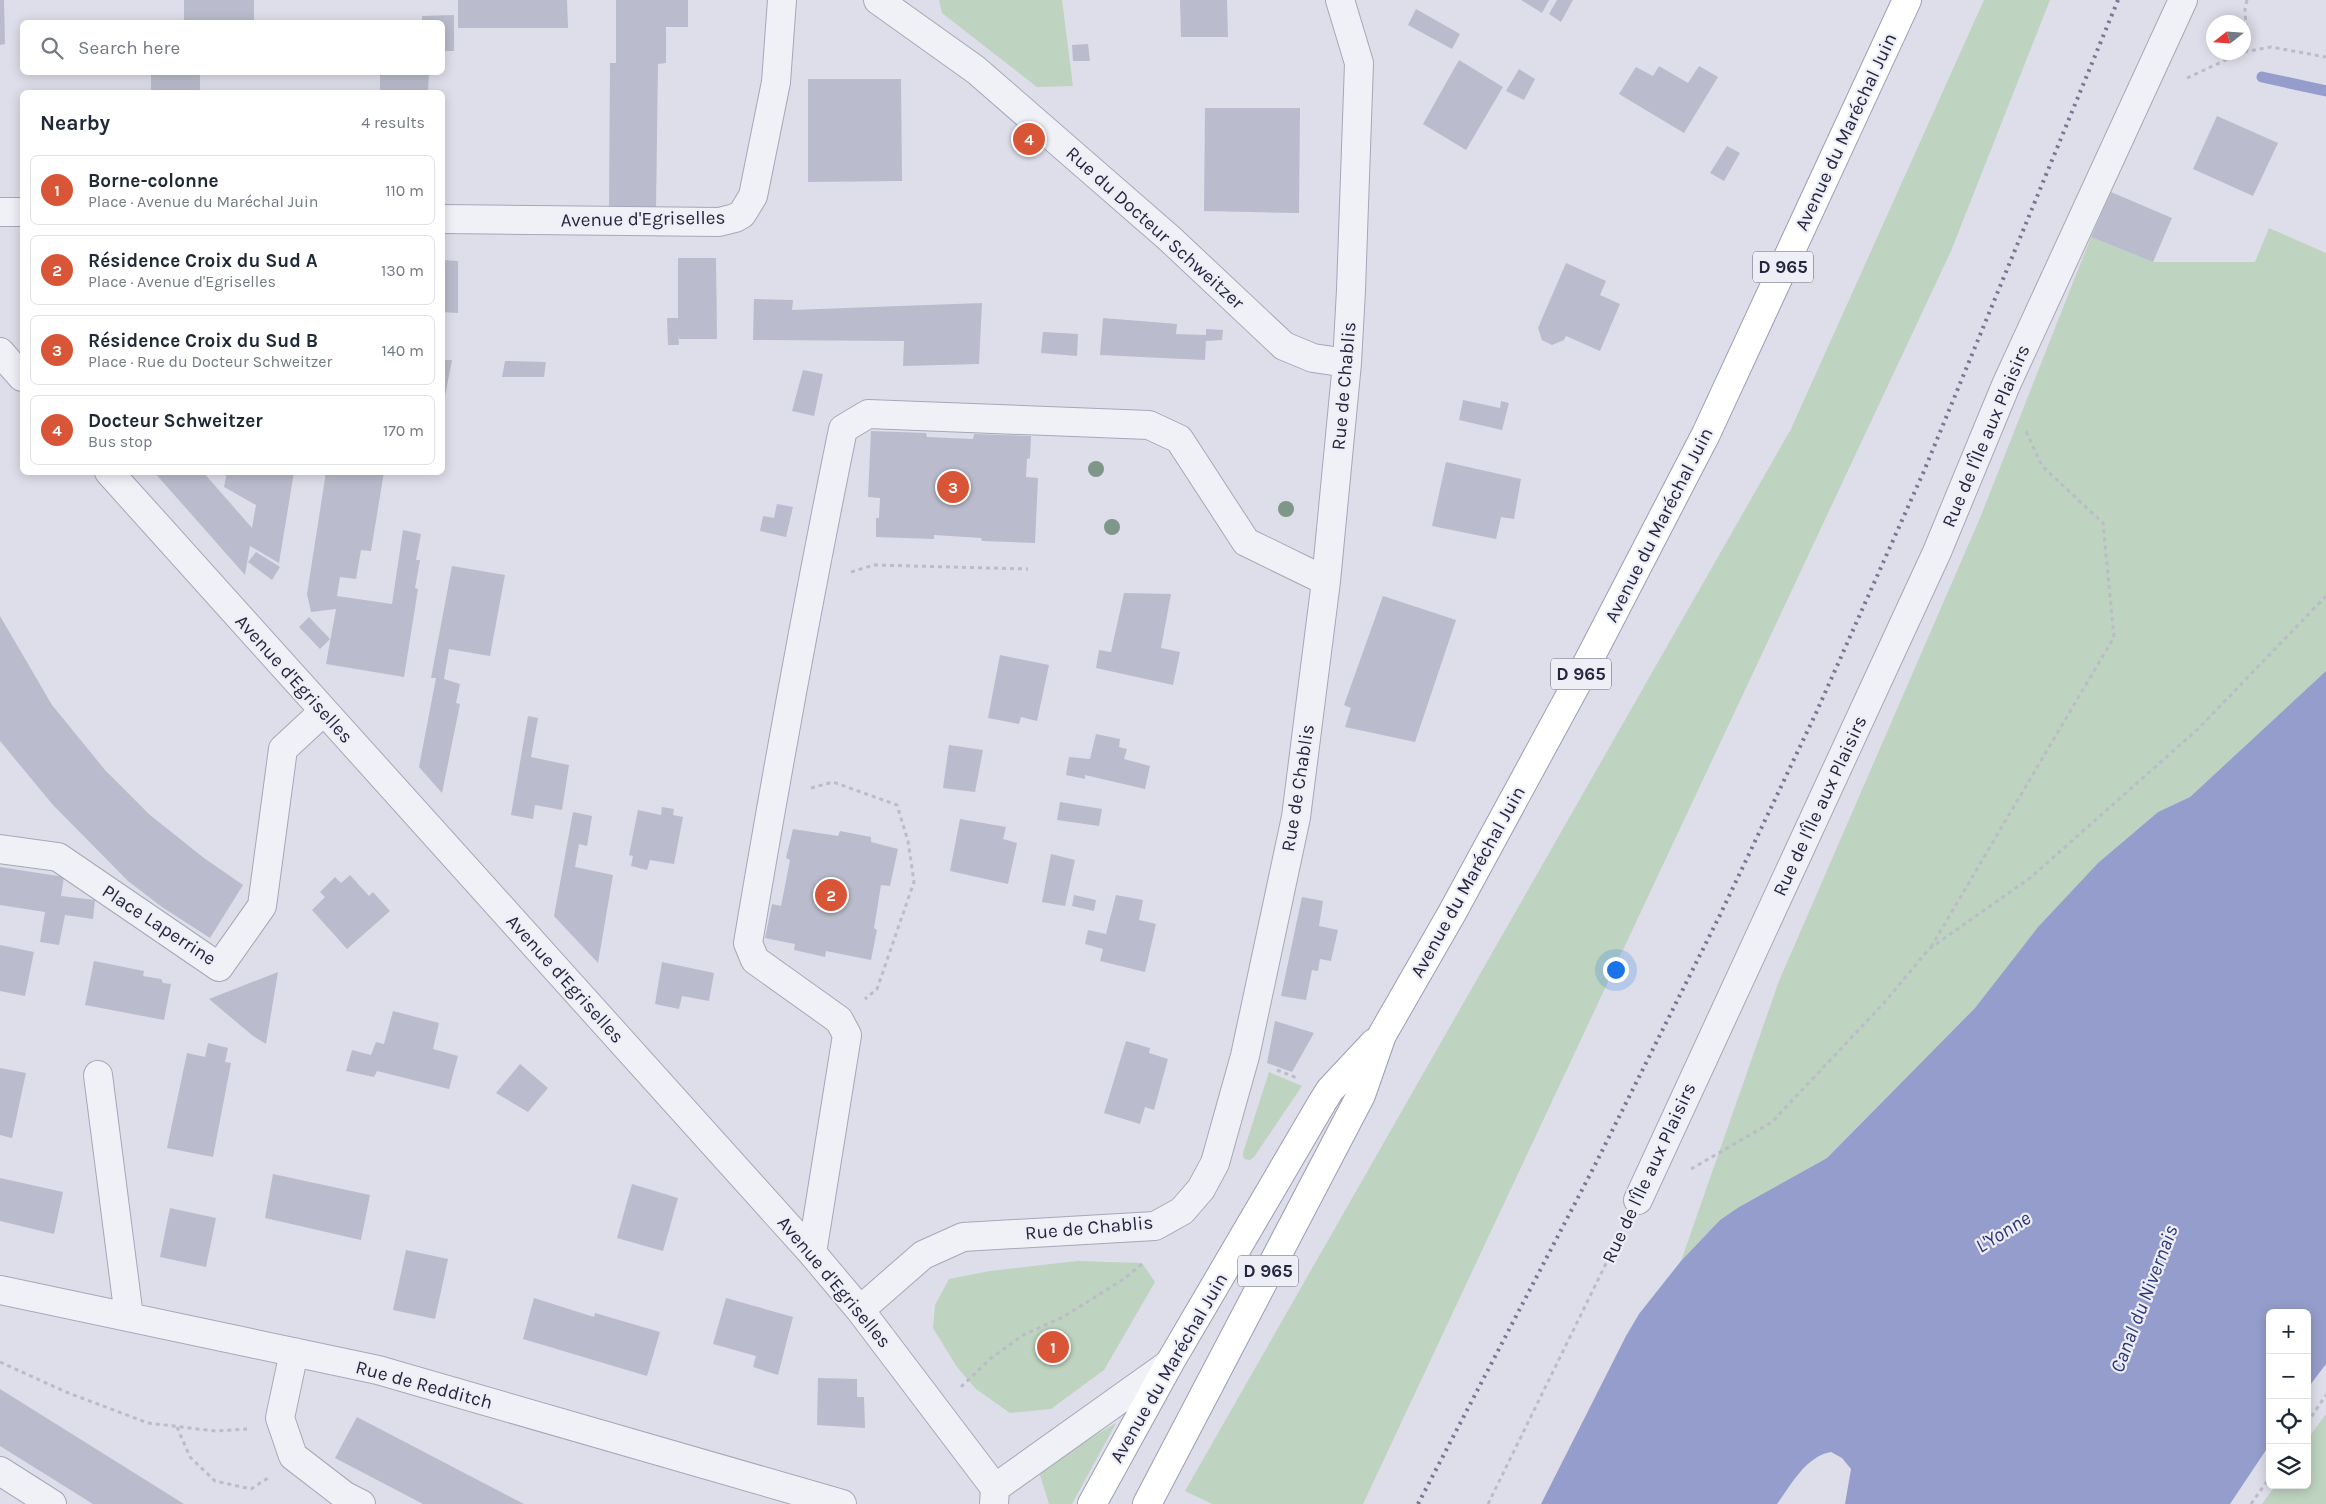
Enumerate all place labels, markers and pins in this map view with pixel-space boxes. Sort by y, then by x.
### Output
pin: 4 [1013,120,1045,158]
pin: 3 [937,468,969,506]
pin: 2 [815,876,847,914]
pin: 1 [1037,1328,1069,1366]

